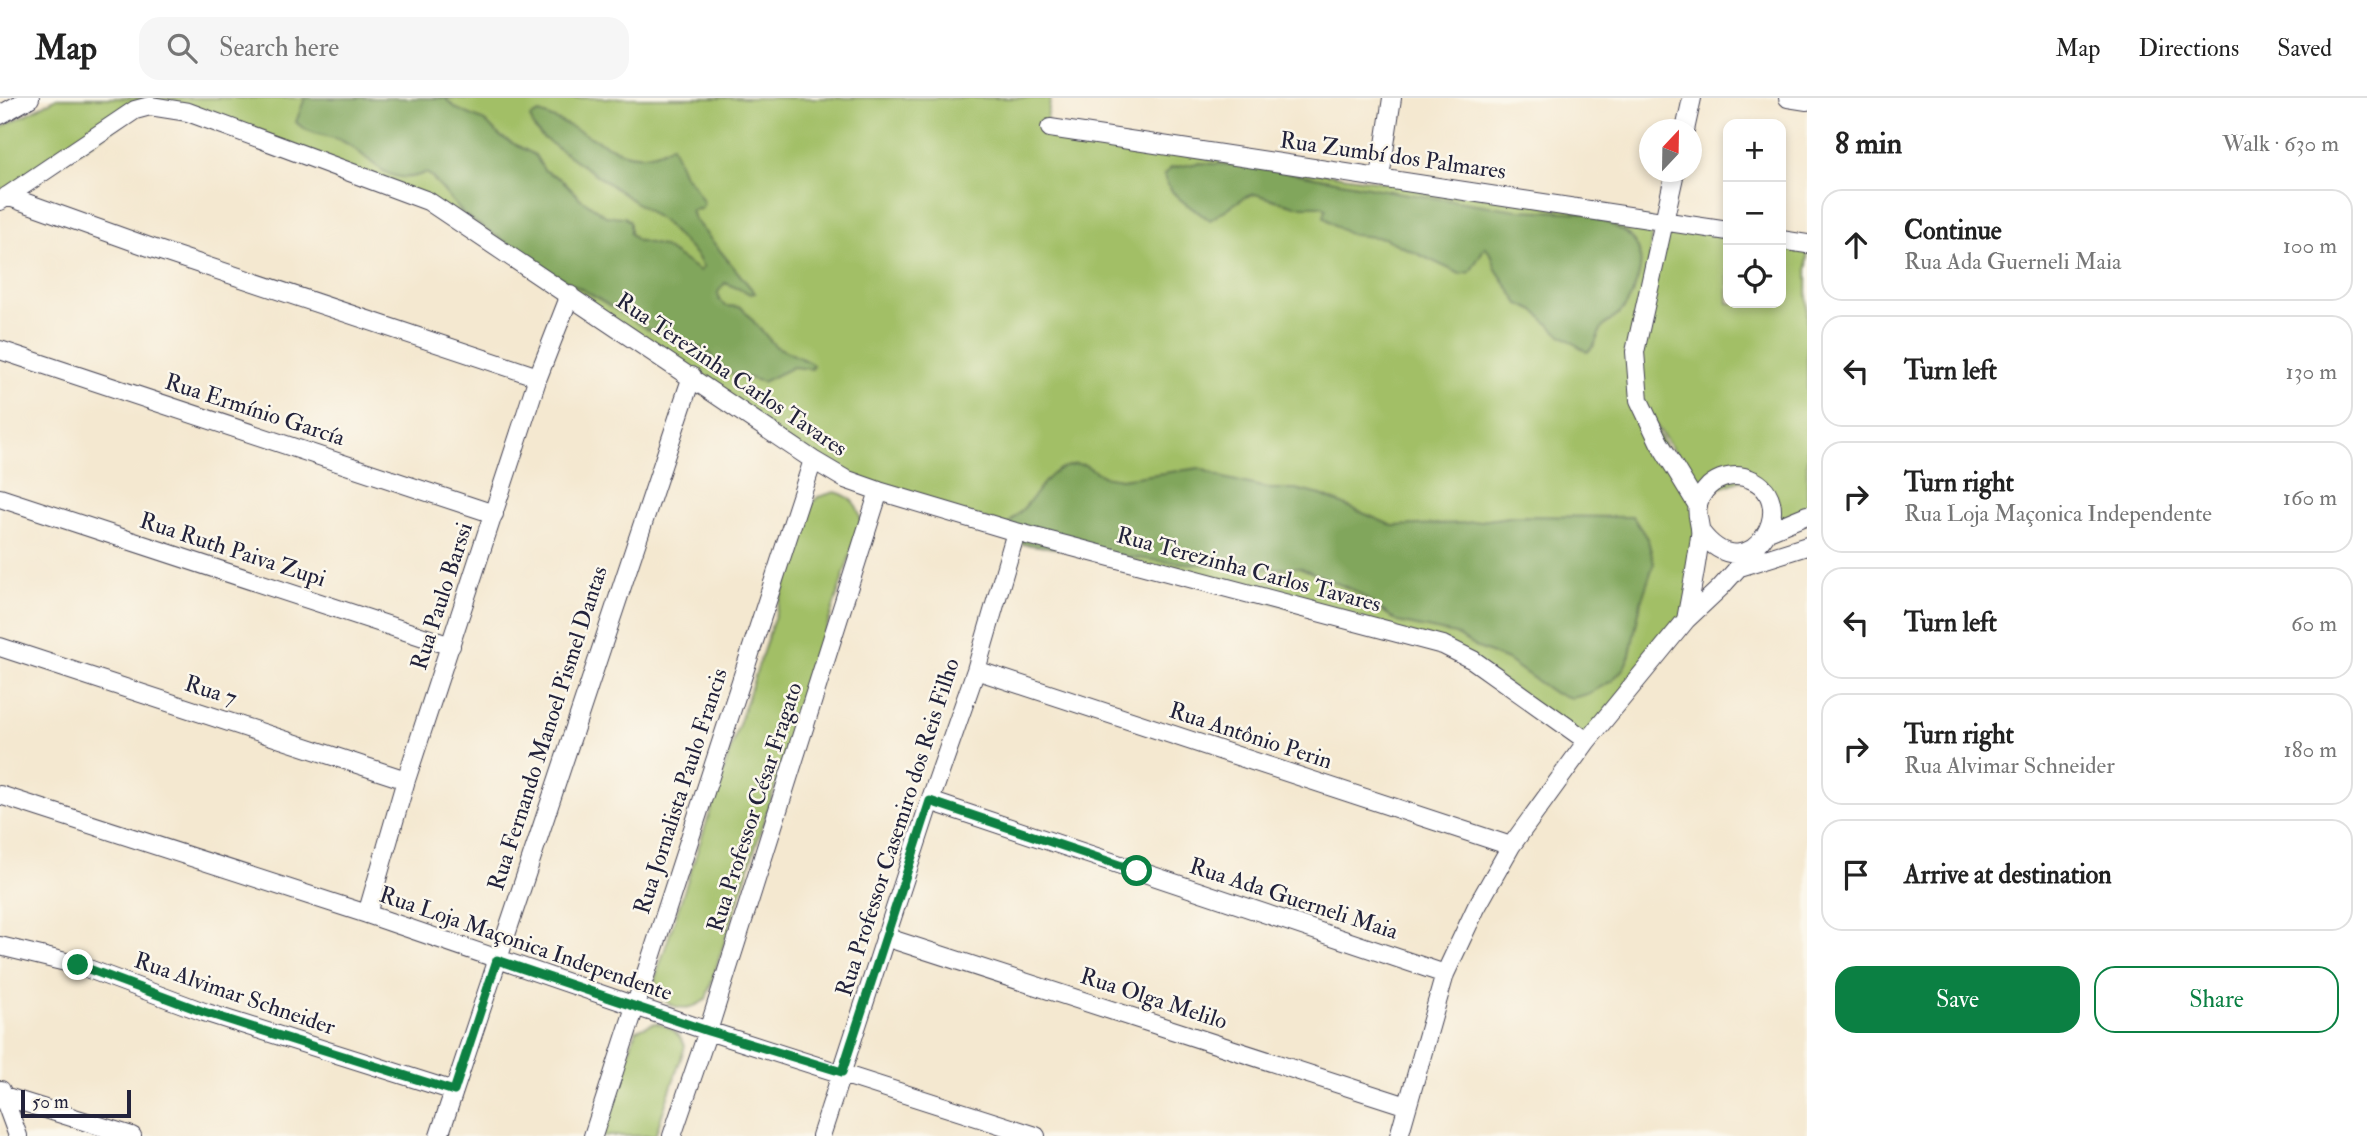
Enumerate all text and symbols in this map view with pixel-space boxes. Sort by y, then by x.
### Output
search box [139,17,629,80]
text: Map [35,28,97,69]
icon: search [163,29,201,67]
text: Search here [219,32,339,64]
text: Map [2055,33,2100,64]
text: Directions [2138,33,2239,64]
text: Saved [2277,33,2332,64]
north arrow [1639,119,1702,182]
map controls [1723,119,1786,308]
button: + [1723,119,1786,182]
street label: Rua Zumbí dos Palmares [1278,125,1508,186]
text: 8 min [1835,125,1902,162]
text: Walk · 630 m [2222,129,2339,158]
button: − [1723,182,1786,245]
text: Continue [1904,215,2002,247]
icon: ahead [1837,226,1875,264]
text: 100 m [2283,231,2337,260]
button: locate [1723,245,1786,308]
text: Rua Ada Guerneli Maia [1904,247,2122,276]
street label: Rua Terezinha Carlos Tavares [610,286,853,463]
icon: left [1837,352,1875,390]
text: Turn left [1904,355,1997,387]
text: 130 m [2285,357,2337,386]
street label: Rua Ermínio García [161,367,349,452]
text: Turn right [1904,467,2014,499]
icon: right [1837,478,1875,516]
text: 160 m [2283,483,2337,512]
text: Rua Loja Maçonica Independente [1904,499,2212,528]
street label: Rua Ruth Paiva Zupi [136,506,330,594]
street label: Rua Paulo Barssi [404,519,479,674]
street label: Rua Terezinha Carlos Tavares [1113,520,1385,619]
street label: Rua Fernando Manoel Pismel Dantas [481,562,614,894]
icon: left [1837,604,1875,642]
text: Turn left [1904,607,1997,639]
text: 60 m [2291,609,2337,638]
street label: Rua Professor Casemiro dos Reis Filho [829,654,966,1000]
street label: Rua Jornalista Paulo Francis [627,664,734,918]
street label: Rua 7 [181,668,241,713]
street label: Rua Professor César Fragato [700,679,809,936]
street label: Rua Antônio Perin [1166,695,1336,776]
text: Turn right [1904,719,2014,751]
icon: right [1837,730,1875,768]
text: 180 m [2284,735,2337,764]
text: Rua Alvimar Schneider [1904,751,2115,780]
street label: Rua Ada Guerneli Maia [1186,851,1402,946]
route start [1121,855,1152,886]
icon: arrive [1837,856,1875,894]
text: Arrive at destination [1904,859,2112,891]
street label: Rua Loja Maçonica Independente [375,880,677,1008]
street label: Rua Alvimar Schneider [130,945,340,1042]
route end [62,949,93,980]
street label: Rua Olga Melilo [1077,961,1231,1036]
button: Save [1835,966,2080,1033]
button: Share [2094,966,2339,1033]
scale bar [21,1087,131,1119]
text: 50 m [32,1090,69,1114]

